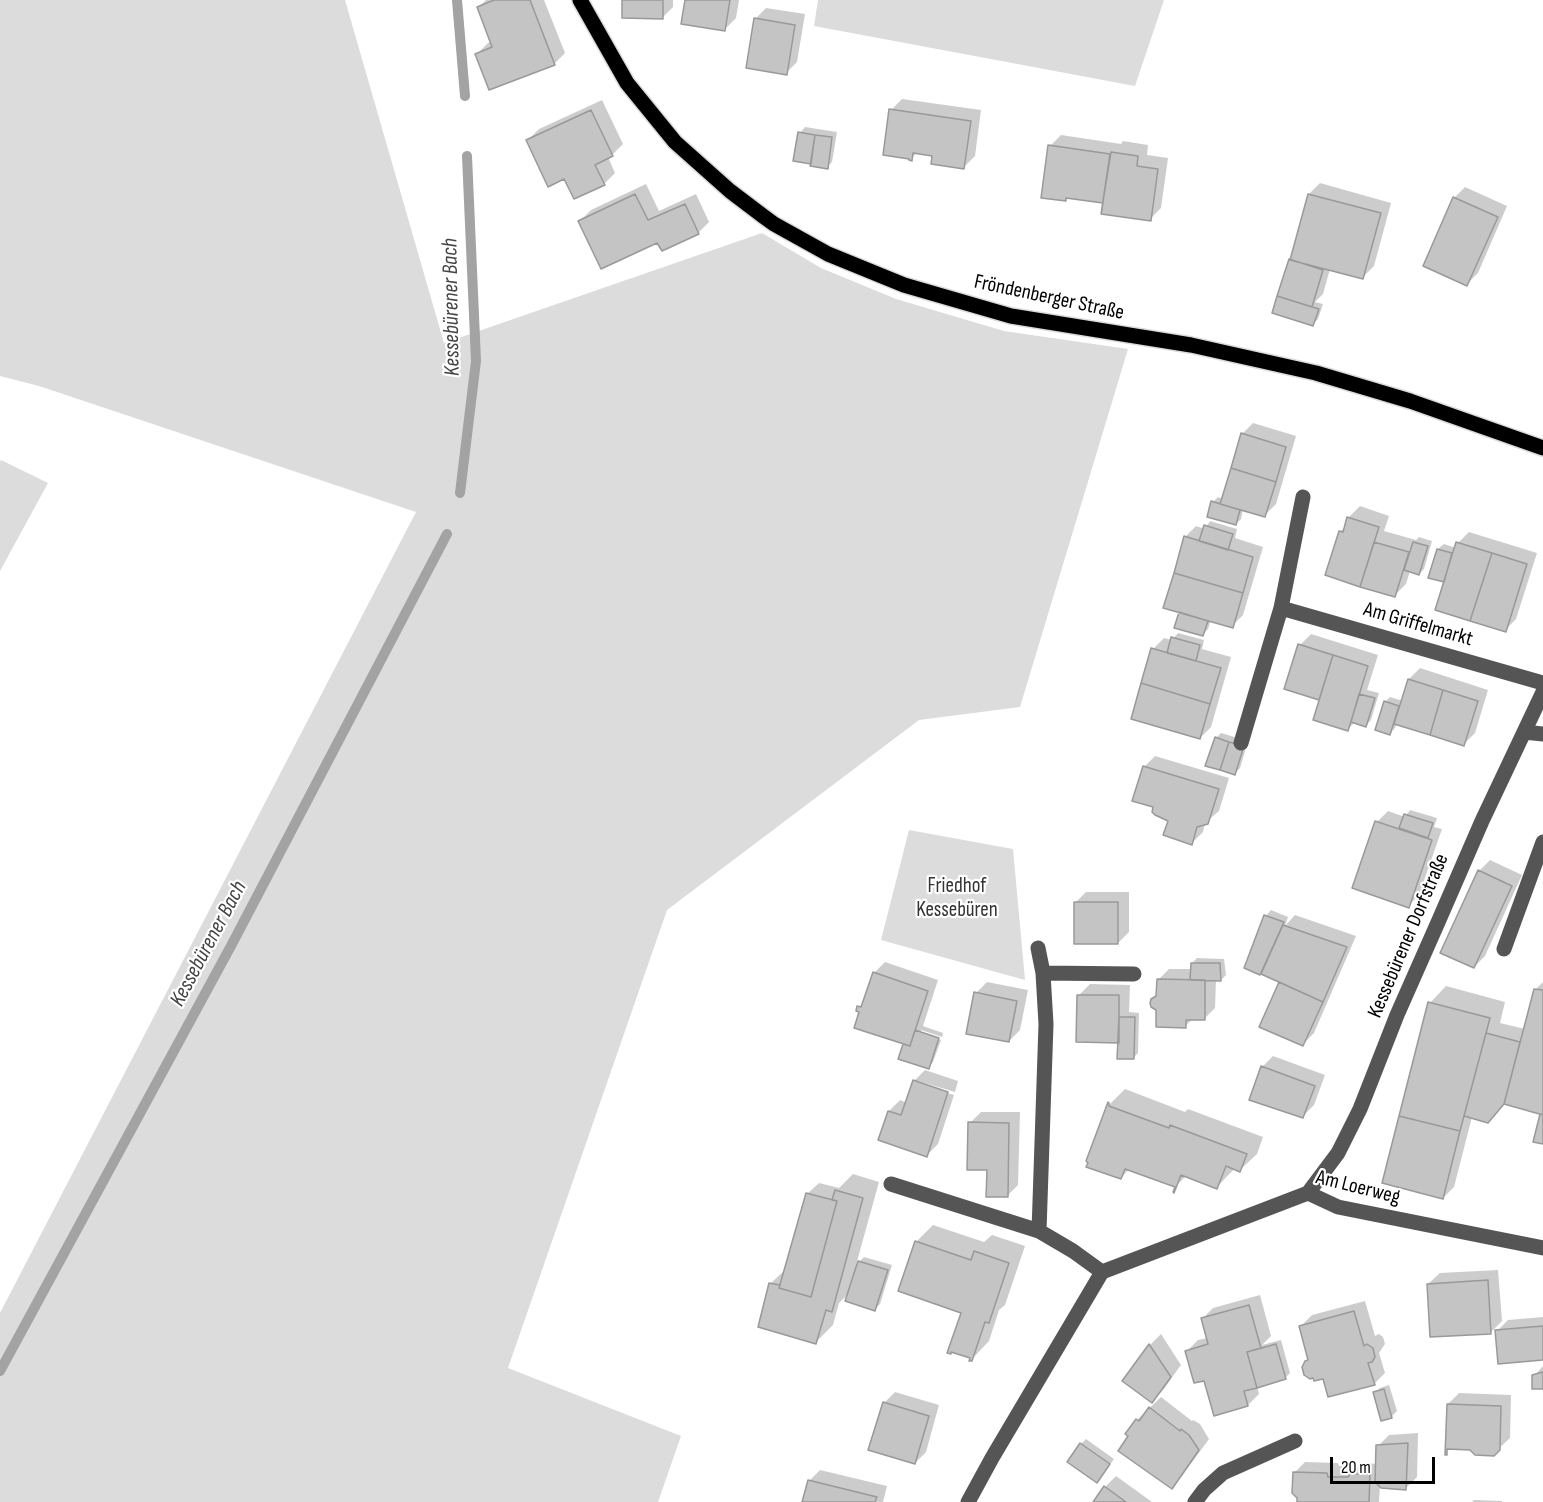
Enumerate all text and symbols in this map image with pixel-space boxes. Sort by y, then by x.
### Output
water label: Kessebürener Bach [438,238,466,376]
street label: Fröndenberger Straße [972,270,1126,326]
street label: Am Griffelmarkt [1360,597,1476,653]
street label: Kessebürener Dorfstraße [1363,850,1455,1022]
park label: Friedhof Kessebüren [916,874,998,924]
water label: Kessebürener Bach [165,877,253,1011]
street label: Am Loerweg [1313,1165,1403,1211]
scale bar [1333,1445,1438,1483]
text: 20 m [1341,1457,1371,1478]

